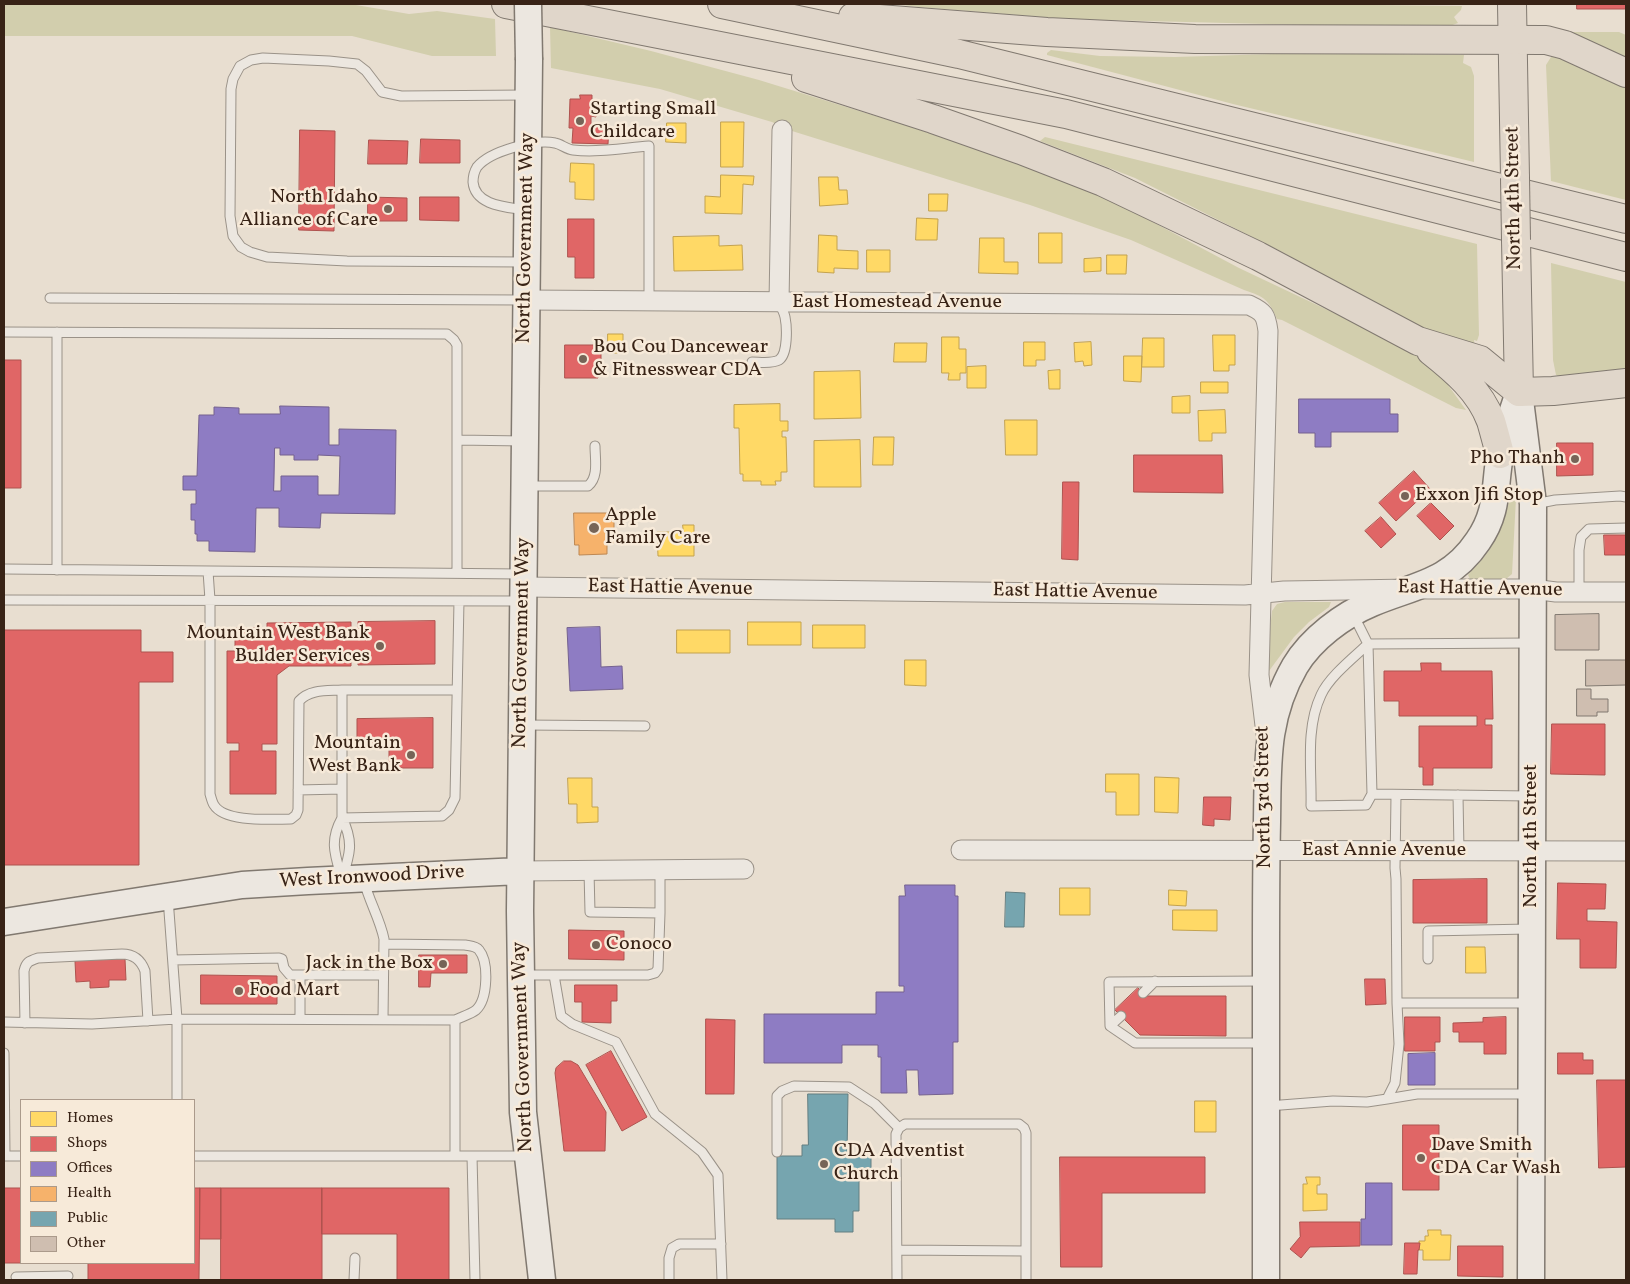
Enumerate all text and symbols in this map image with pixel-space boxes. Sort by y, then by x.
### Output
place label: Starting Small Childcare [590,98,716,145]
marker: Starting Small Childcare [574,115,586,127]
street label: North 4th Street [1502,126,1528,270]
street label: North Government Way [513,132,541,344]
place label: North Idaho Alliance of Care [239,186,378,233]
marker: North Idaho Alliance of Care [382,203,394,215]
street label: East Homestead Avenue [792,291,1002,315]
place label: Bou Cou Dancewear & Fitnesswear CDA [593,336,768,383]
marker: Bou Cou Dancewear & Fitnesswear CDA [577,353,589,365]
place label: Pho Thanh [1470,447,1565,471]
marker: Pho Thanh [1569,453,1581,465]
place label: Exxon Jifi Stop [1415,484,1543,508]
marker: Exxon Jifi Stop [1399,490,1411,502]
place label: Apple Family Care [605,504,711,551]
marker: Apple Family Care [587,521,601,535]
street label: North Government Way [509,537,537,749]
street label: East Hattie Avenue [587,576,753,602]
street label: East Hattie Avenue [1397,577,1563,603]
street label: East Hattie Avenue [992,580,1158,606]
place label: Mountain West Bank Bulder Services [186,622,370,669]
marker: Mountain West Bank Bulder Services [374,640,386,652]
street label: North 3rd Street [1252,725,1278,869]
place label: Mountain West Bank [308,732,401,779]
marker: Mountain West Bank [405,749,417,761]
street label: North 4th Street [1520,764,1544,908]
street label: East Annie Avenue [1302,839,1466,863]
street label: West Ironwood Drive [279,861,465,895]
place label: Conoco [606,933,672,957]
marker: Conoco [590,939,602,951]
street label: North Government Way [508,941,540,1153]
place label: Jack in the Box [306,952,433,976]
marker: Jack in the Box [437,958,449,970]
place label: Food Mart [249,979,340,1003]
marker: Food Mart [233,985,245,997]
legend [20,1099,195,1264]
text: Homes [67,1108,113,1129]
text: Shops [67,1133,107,1154]
place label: Dave Smith CDA Car Wash [1431,1134,1561,1181]
place label: CDA Adventist Church [834,1140,965,1187]
marker: Dave Smith CDA Car Wash [1415,1152,1427,1164]
text: Offices [67,1158,112,1179]
marker: CDA Adventist Church [818,1158,830,1170]
text: Health [67,1183,112,1204]
text: Public [67,1208,108,1229]
text: Other [67,1233,106,1254]

